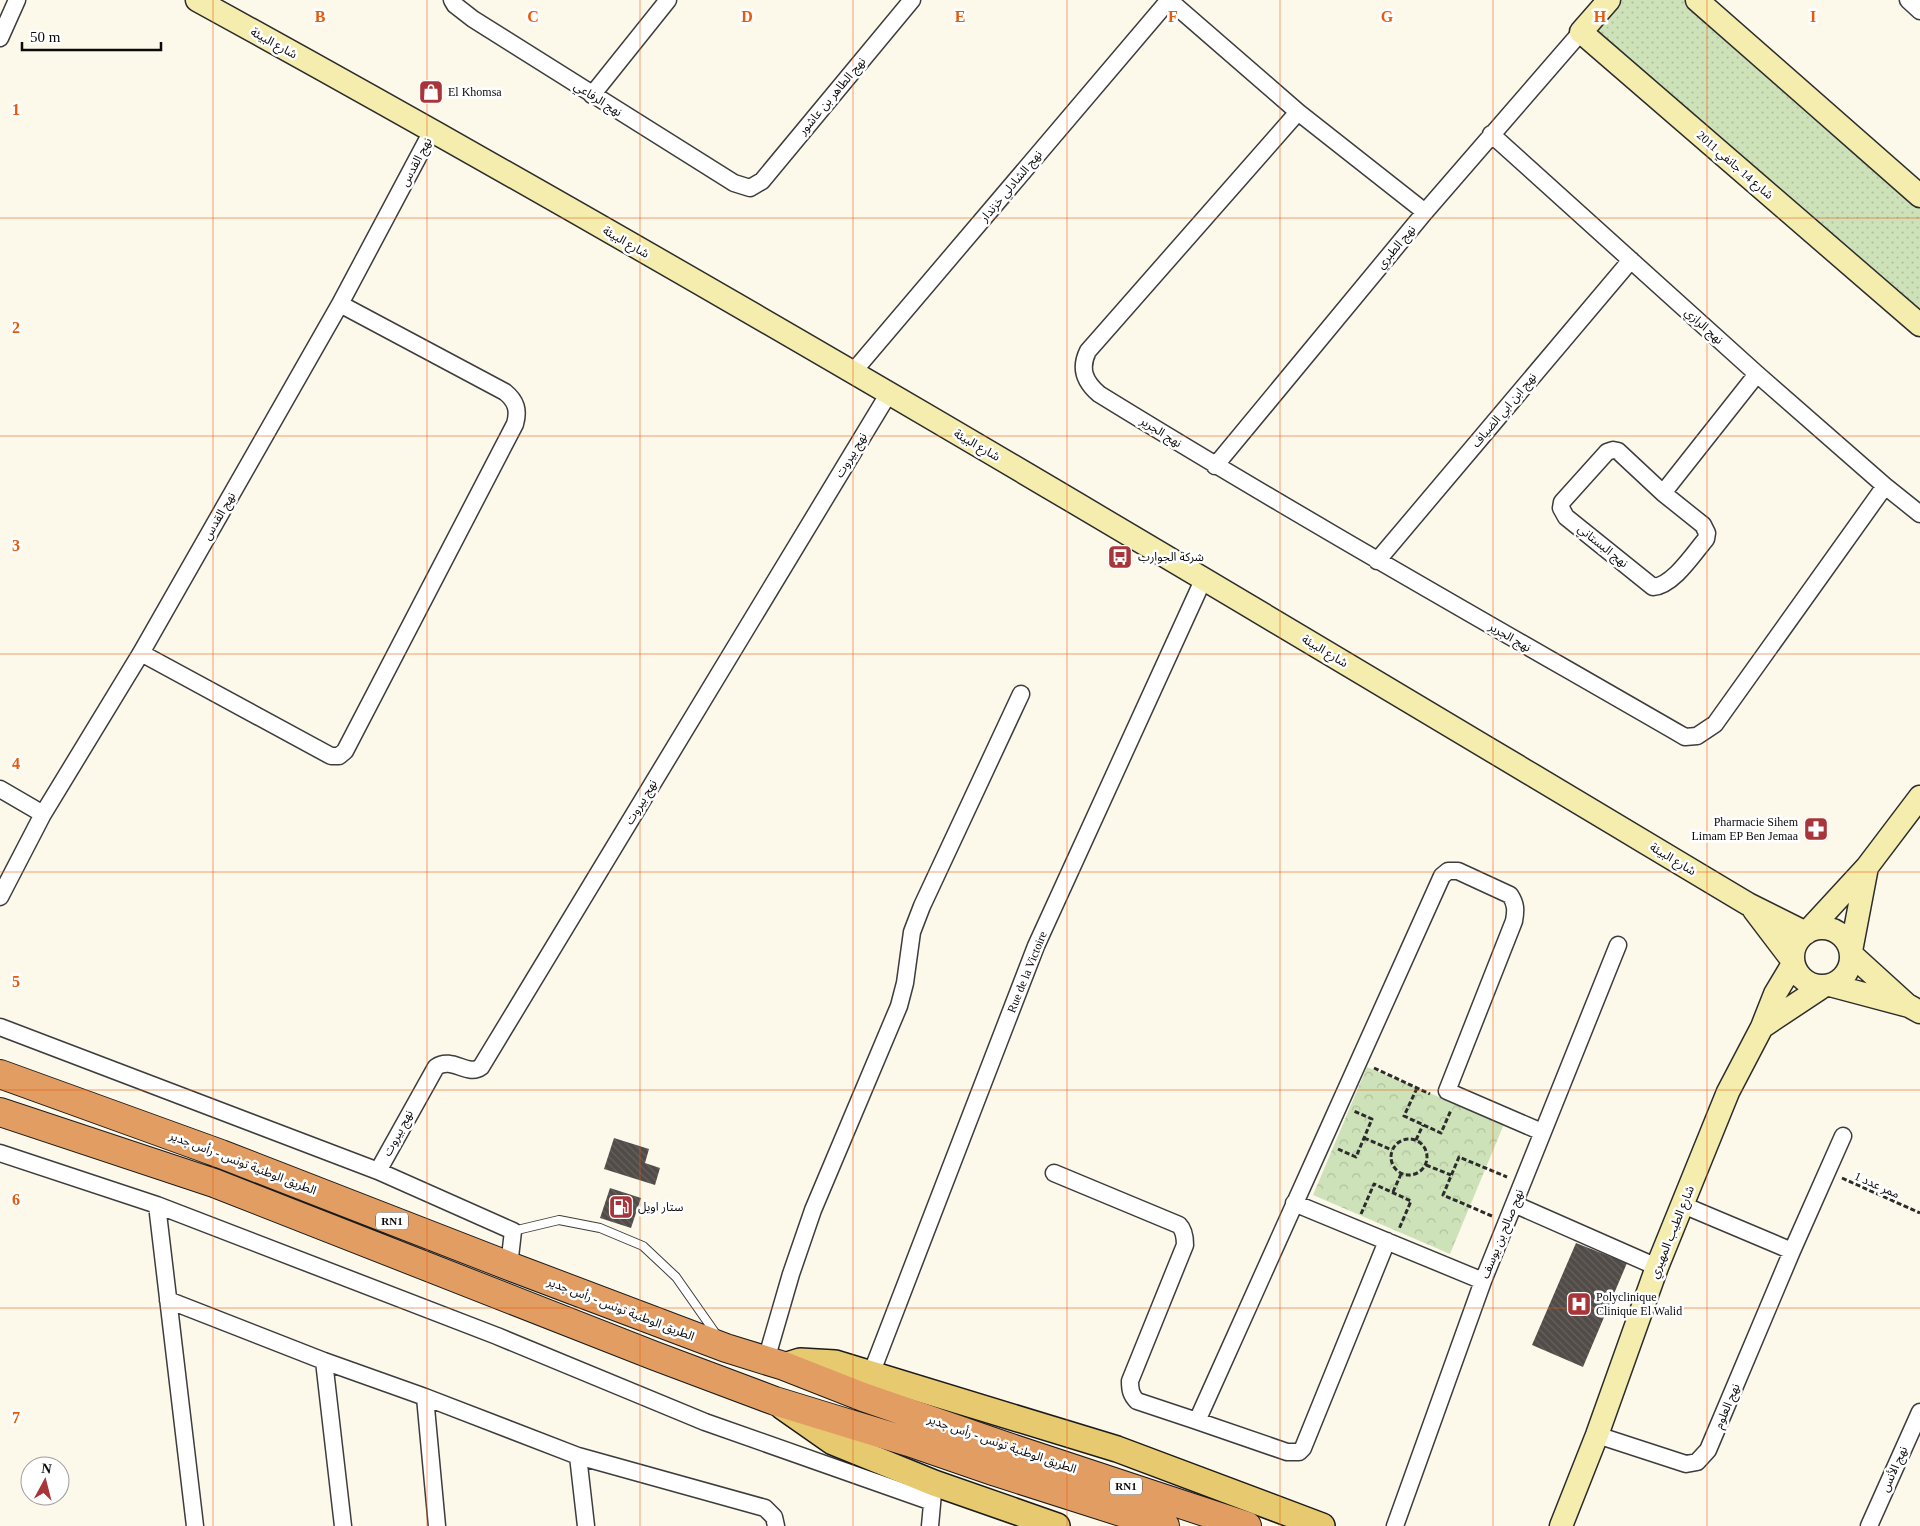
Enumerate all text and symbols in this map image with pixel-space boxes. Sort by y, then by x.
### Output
text: B [315,8,326,25]
text: C [527,8,539,25]
text: D [741,8,753,25]
text: E [955,8,965,25]
text: F [1168,8,1178,25]
text: G [1381,8,1394,25]
text: H [1594,8,1607,25]
text: I [1810,8,1816,25]
scale bar [22,20,161,52]
street label: شارع البيئة [247,25,300,63]
text: 50 m [30,29,61,45]
street label: نهج الطاهر بن عاشور [795,54,870,140]
shop icon: El Khomsa [418,79,444,105]
street label: نهج الرفاعي [570,79,625,122]
place label: El Khomsa [448,85,502,99]
text: 1 [12,101,20,118]
street label: شارع 14 جانفي 2011 [1692,128,1776,204]
street label: نهج القدس [397,135,436,190]
street label: نهج الشادلي خزندار [976,147,1047,227]
street label: نهج الطبري [1374,222,1420,273]
street label: شارع البيئة [599,223,652,263]
street label: نهج الرازي [1680,305,1726,349]
text: 2 [12,319,20,336]
street label: نهج ابن ابي الضياف [1469,370,1541,452]
street label: نهج الجرير [1136,413,1184,452]
street label: شارع البيئة [950,426,1003,466]
street label: نهج بيروت [832,430,872,481]
street label: نهج القدس [200,490,240,543]
street label: نهج البستاني [1573,522,1631,573]
text: 3 [12,537,20,554]
bus stop icon: شركة الجوارب [1107,544,1133,570]
place label: شركة الجوارب [1138,550,1204,564]
street label: نهج الجرير [1485,619,1534,656]
street label: شارع البيئة [1299,632,1350,672]
text: 4 [12,755,20,772]
street label: نهج بيروت [622,777,662,828]
place label: Pharmacie Sihem Limam EP Ben Jemaa [1691,815,1799,843]
pharmacy icon: Pharmacie Sihem Limam EP Ben Jemaa [1803,816,1829,842]
street label: شارع البيئة [1647,840,1698,880]
street label: Rue de la Victoire [1004,929,1050,1015]
text: 5 [12,973,20,990]
street label: نهج بيروت [380,1108,418,1159]
street label: الطريق الوطنية تونس - رأس جدير [166,1128,319,1199]
street label: ممر عدد 1 [1852,1169,1902,1201]
street label: شارع الطيب المهيري [1647,1184,1700,1281]
street label: نهج صالح بن يوسف [1478,1187,1528,1281]
text: 6 [12,1191,20,1208]
fuel station icon: ستار اويل [608,1194,634,1220]
place label: ستار اويل [638,1200,683,1214]
road number: RN1 [376,1212,408,1230]
street label: الطريق الوطنية تونس - رأس جدير [544,1274,697,1345]
place label: Polyclinique Clinique El Walid [1596,1290,1682,1318]
hospital icon: Polyclinique Clinique El Walid [1566,1291,1592,1317]
street label: نهج العلوم [1711,1381,1745,1431]
text: 7 [12,1409,20,1426]
street label: الطريق الوطنية تونس - رأس جدير [925,1411,1078,1477]
street label: نهج الأنس [1878,1444,1912,1495]
north arrow [20,1456,70,1506]
text: N [41,1461,52,1477]
road number: RN1 [1110,1478,1142,1494]

